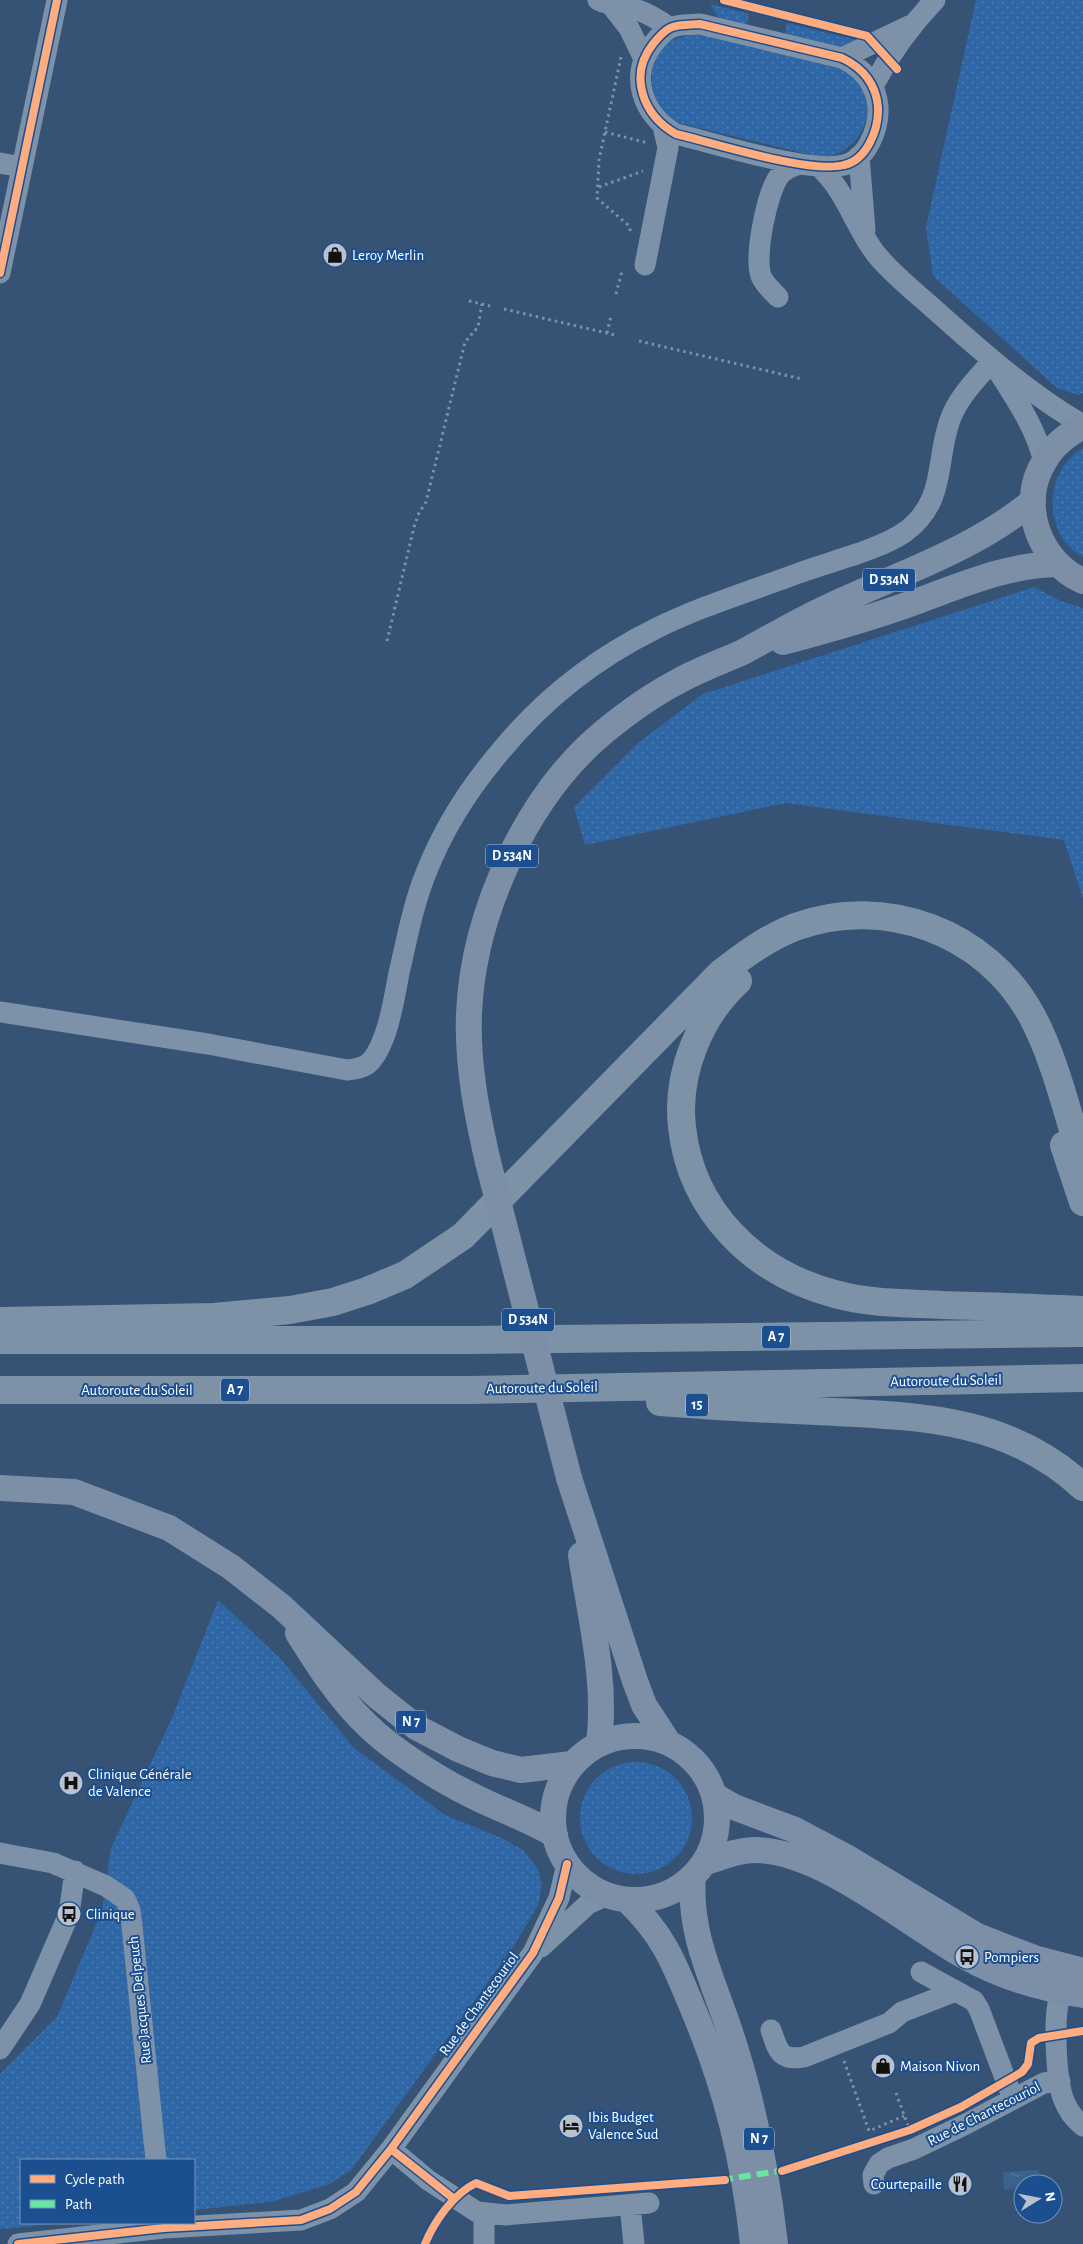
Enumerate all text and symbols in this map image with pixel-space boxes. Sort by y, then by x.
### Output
shop icon: Leroy Merlin [322,242,348,268]
place label: Leroy Merlin [352,248,424,263]
road number: D 534N [863,568,915,592]
road number: D 534N [486,844,538,868]
road number: D 534N [502,1308,554,1332]
road number: A 7 [762,1325,790,1348]
street label: Autoroute du Soleil [890,1373,1002,1389]
road number: A 7 [221,1378,249,1402]
street label: Autoroute du Soleil [486,1380,598,1396]
street label: Autoroute du Soleil [81,1383,193,1398]
road number: 15 [686,1394,708,1416]
road number: N 7 [396,1710,426,1734]
place label: Clinique Générale de Valence [88,1767,192,1799]
hospital icon: Clinique Générale de Valence [58,1770,84,1796]
bus stop icon: Clinique [56,1901,82,1927]
place label: Clinique [86,1907,135,1922]
street label: Rue Jacques Delpeuch [126,1935,154,2065]
bus stop icon: Pompiers [954,1944,980,1970]
street label: Rue de Chantecouriol [436,1949,522,2059]
place label: Pompiers [984,1950,1039,1965]
shop icon: Maison Nivon [870,2053,896,2079]
place label: Maison Nivon [900,2059,980,2074]
street label: Rue de Chantecouriol [925,2079,1043,2149]
place label: Ibis Budget Valence Sud [588,2110,659,2142]
hotel icon: Ibis Budget Valence Sud [558,2113,584,2139]
road number: N 7 [744,2128,774,2150]
legend [20,2159,195,2224]
restaurant icon: Courtepaille [947,2171,973,2197]
text: Cycle path [65,2172,125,2187]
north arrow [1013,2174,1063,2224]
place label: Courtepaille [871,2177,942,2192]
text: N [1042,2191,1058,2203]
text: Path [65,2197,92,2212]

